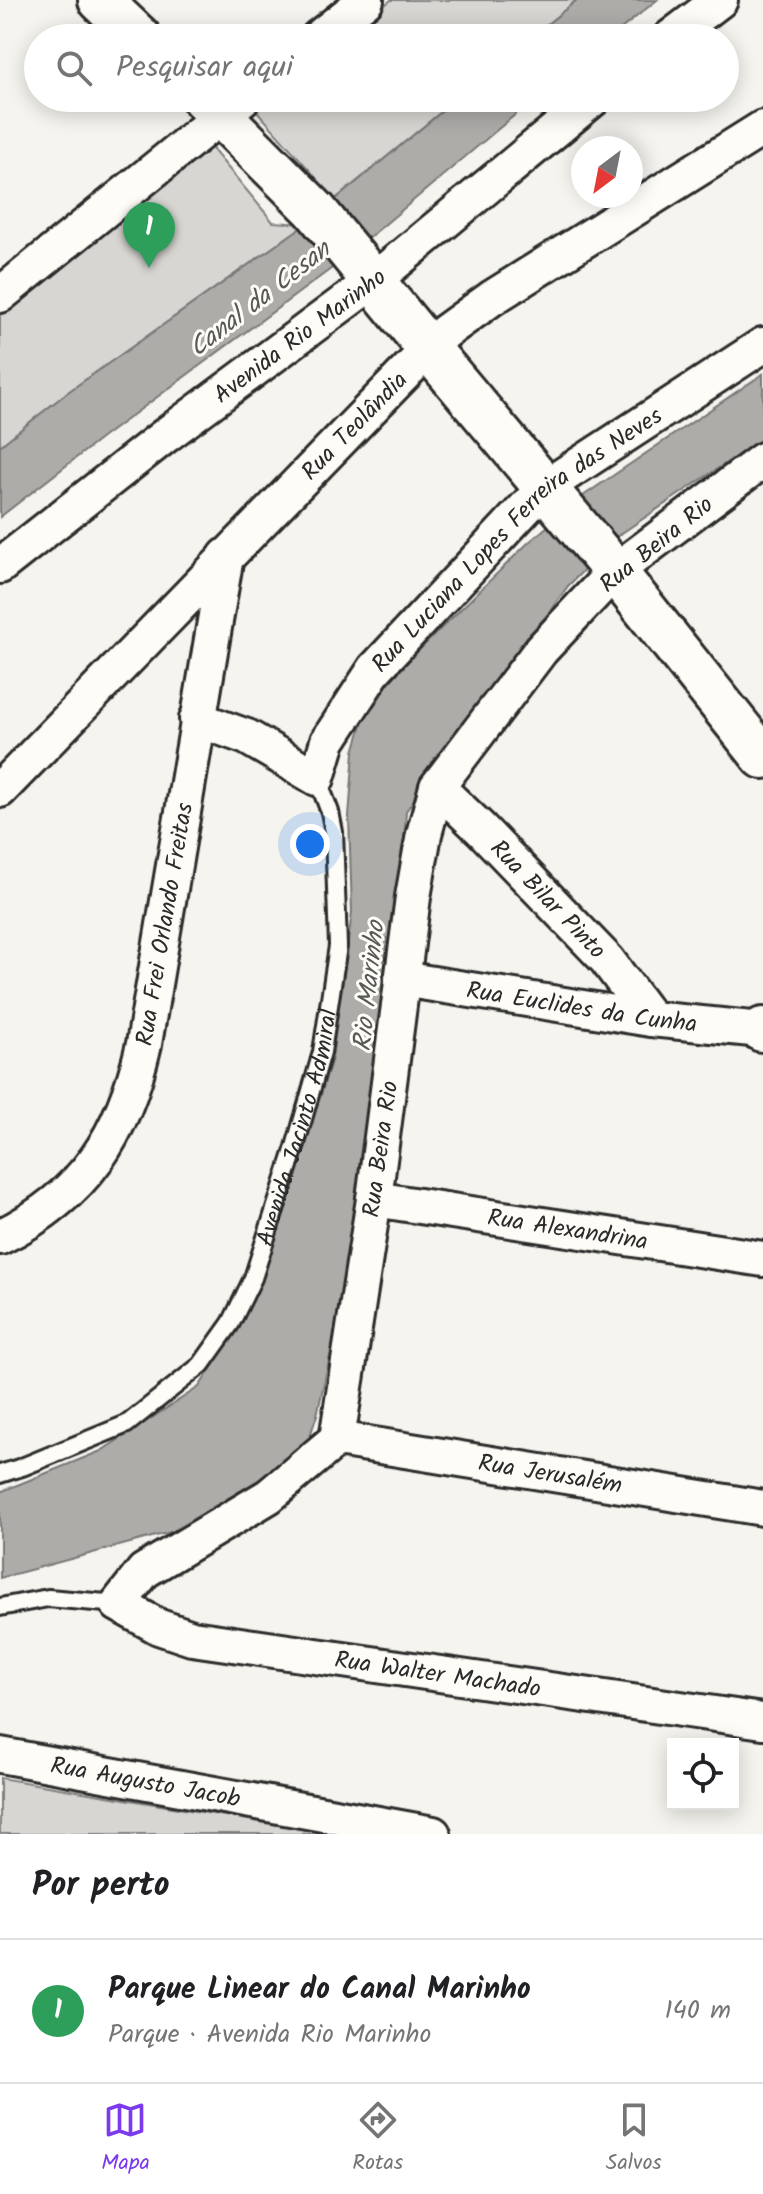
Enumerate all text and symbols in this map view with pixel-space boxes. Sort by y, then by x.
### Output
search box [24,24,739,112]
text: Pesquisar aqui [116,44,293,92]
icon: search [52,46,96,90]
north arrow [571,136,643,208]
pin: 1 [123,202,175,268]
water label: Canal da Cesan [180,229,342,369]
street label: Avenida Rio Marinho [206,259,396,414]
street label: Rua Teolândia [292,363,418,490]
street label: Rua Luciana Lopes Ferreira das Neves [362,398,671,683]
street label: Rua Beira Rio [591,487,723,604]
street label: Rua Frei Orlando Freitas [126,800,205,1049]
your location [290,824,330,864]
street label: Rua Bilar Pinto [480,831,615,969]
water label: Rio Marinho [342,917,398,1053]
street label: Rua Euclides da Cunha [463,972,699,1044]
street label: Avenida Jacinto Admiral [246,1006,349,1251]
street label: Rua Beira Rio [353,1078,410,1220]
street label: Rua Alexandrina [485,1199,650,1262]
street label: Rua Jerusalém [475,1444,625,1506]
street label: Rua Walter Machado [332,1641,543,1709]
map controls [667,1738,739,1810]
button: locate [667,1738,739,1810]
street label: Rua Augusto Jacob [47,1747,244,1820]
text: Por perto [32,1859,170,1913]
text: Parque Linear do Canal Marinho [108,1966,531,2014]
text: 1 [54,1990,62,2032]
text: 140 m [664,1990,731,2032]
text: Parque · Avenida Rio Marinho [108,2014,431,2056]
tab: Mapa [101,2098,150,2181]
tab: Rotas [352,2098,403,2181]
tab: Salvos [606,2098,662,2181]

